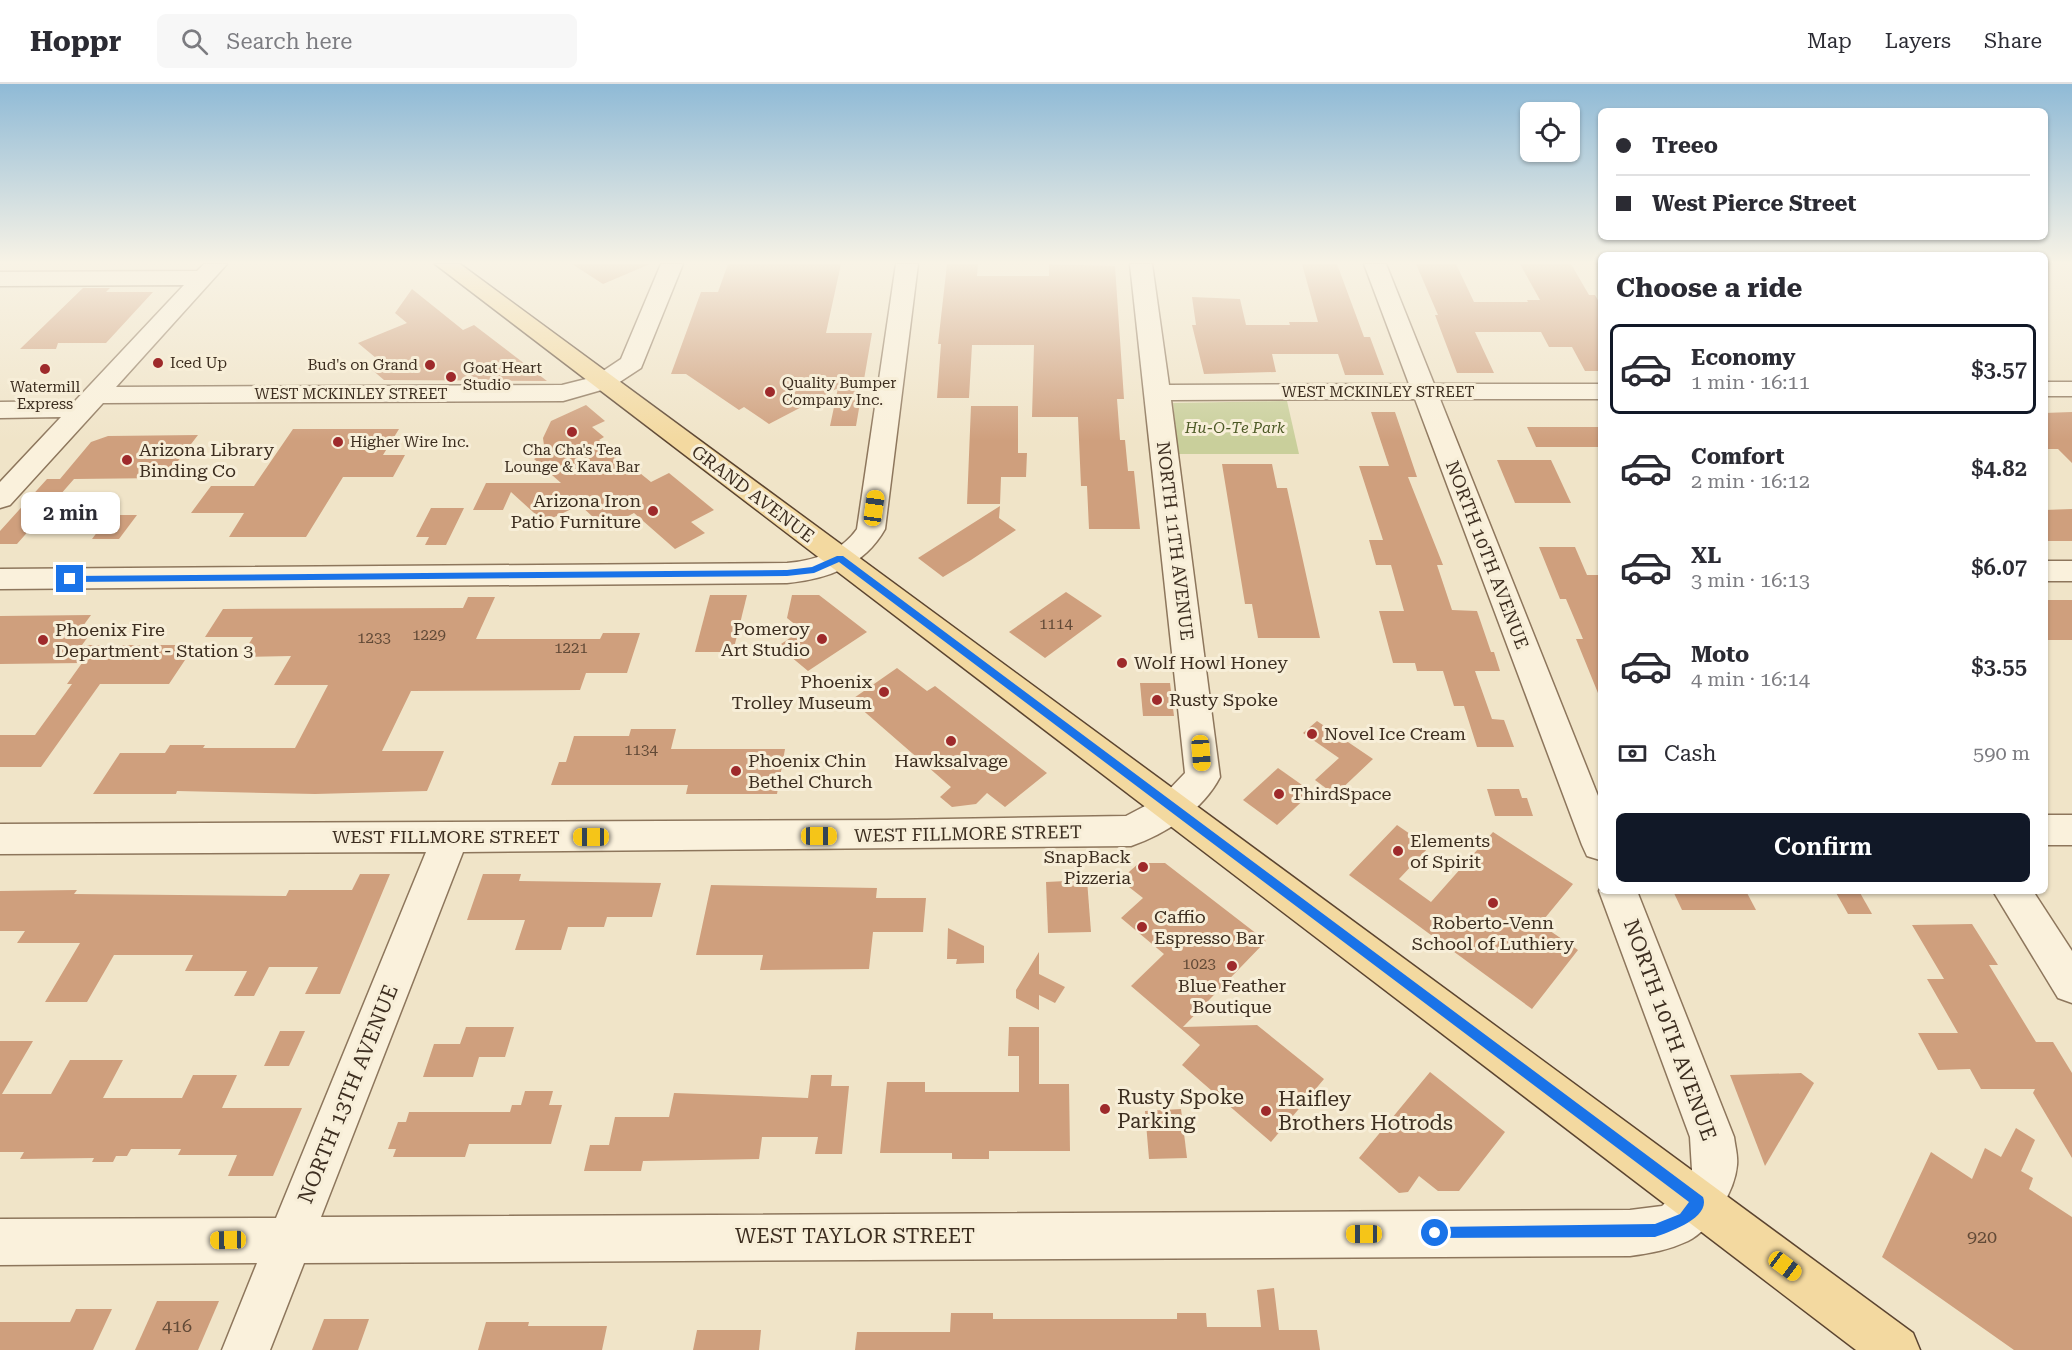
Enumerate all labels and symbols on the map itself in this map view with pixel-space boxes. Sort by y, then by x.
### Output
place label: Iced Up [170,354,227,372]
marker: Iced Up [151,356,165,370]
place label: Bud's on Grand [307,356,418,374]
marker: Bud's on Grand [423,358,437,372]
place label: Goat Heart Studio [463,359,542,394]
marker: Watermill Express [38,362,52,376]
marker: Goat Heart Studio [444,370,458,384]
place label: Quality Bumper Company Inc. [782,374,896,409]
place label: Watermill Express [10,378,80,413]
street label: WEST MCKINLEY STREET [1282,383,1474,401]
street label: WEST MCKINLEY STREET [255,385,447,403]
marker: Quality Bumper Company Inc. [763,385,777,399]
park label: Hu-O-Te Park [1184,419,1286,437]
marker: Cha Cha's Tea Lounge & Kava Bar [565,425,579,439]
place label: Higher Wire Inc. [350,433,469,451]
marker: Higher Wire Inc. [331,435,345,449]
place label: Arizona Library Binding Co [139,439,274,481]
street label: NORTH 11TH AVENUE [1153,440,1198,642]
place label: Cha Cha's Tea Lounge & Kava Bar [504,441,640,476]
street label: GRAND AVENUE [688,441,819,547]
marker: Arizona Library Binding Co [120,453,134,467]
street label: NORTH 10TH AVENUE [1442,458,1533,652]
car [863,489,885,527]
place label: Arizona Iron Patio Furniture [510,490,641,532]
callout: 2 min [20,492,119,534]
marker: Arizona Iron Patio Furniture [646,504,660,518]
route end [56,565,83,592]
house number: 1114 [1039,615,1073,633]
place label: Pomeroy Art Studio [721,618,810,660]
place label: Phoenix Fire Department - Station 3 [55,619,253,661]
house number: 1229 [412,626,446,644]
house number: 1233 [357,629,391,647]
marker: Pomeroy Art Studio [815,632,829,646]
marker: Phoenix Fire Department - Station 3 [36,633,50,647]
house number: 1221 [554,639,588,657]
place label: Wolf Howl Honey [1134,652,1288,673]
marker: Wolf Howl Honey [1115,656,1129,670]
place label: Phoenix Trolley Museum [732,671,873,713]
marker: Phoenix Trolley Museum [877,685,891,699]
place label: Rusty Spoke [1169,689,1278,710]
marker: Rusty Spoke [1150,693,1164,707]
place label: Novel Ice Cream [1324,723,1466,744]
marker: Novel Ice Cream [1305,727,1319,741]
marker: Hawksalvage [944,734,958,748]
car [1191,734,1211,772]
house number: 1134 [624,741,658,759]
place label: Phoenix Chin Bethel Church [748,750,873,792]
place label: Hawksalvage [894,750,1008,771]
marker: Phoenix Chin Bethel Church [729,764,743,778]
place label: ThirdSpace [1291,783,1392,804]
marker: ThirdSpace [1272,787,1286,801]
street label: WEST FILLMORE STREET [854,821,1082,846]
street label: WEST FILLMORE STREET [332,826,560,847]
car [801,827,837,845]
car [573,828,609,846]
place label: Elements of Spirit [1410,830,1490,872]
marker: Elements of Spirit [1391,844,1405,858]
place label: SnapBack Pizzeria [1044,846,1131,888]
marker: SnapBack Pizzeria [1136,860,1150,874]
marker: Roberto-Venn School of Luthiery [1486,896,1500,910]
place label: Caffio Espresso Bar [1154,906,1265,948]
place label: Roberto-Venn School of Luthiery [1412,912,1575,954]
street label: NORTH 10TH AVENUE [1619,916,1721,1144]
marker: Caffio Espresso Bar [1135,920,1149,934]
house number: 1023 [1182,955,1216,973]
marker: Blue Feather Boutique [1225,959,1239,973]
place label: Blue Feather Boutique [1178,975,1286,1017]
street label: NORTH 13TH AVENUE [293,981,403,1207]
place label: Rusty Spoke Parking [1117,1085,1244,1133]
place label: Haifley Brothers Hotrods [1278,1087,1453,1135]
marker: Rusty Spoke Parking [1098,1102,1112,1116]
marker: Haifley Brothers Hotrods [1259,1104,1273,1118]
route start [1421,1219,1448,1246]
street label: WEST TAYLOR STREET [735,1224,975,1248]
car [1346,1225,1382,1243]
house number: 920 [1967,1226,1997,1247]
car [210,1231,246,1249]
car [1765,1248,1805,1284]
house number: 416 [162,1315,192,1336]

